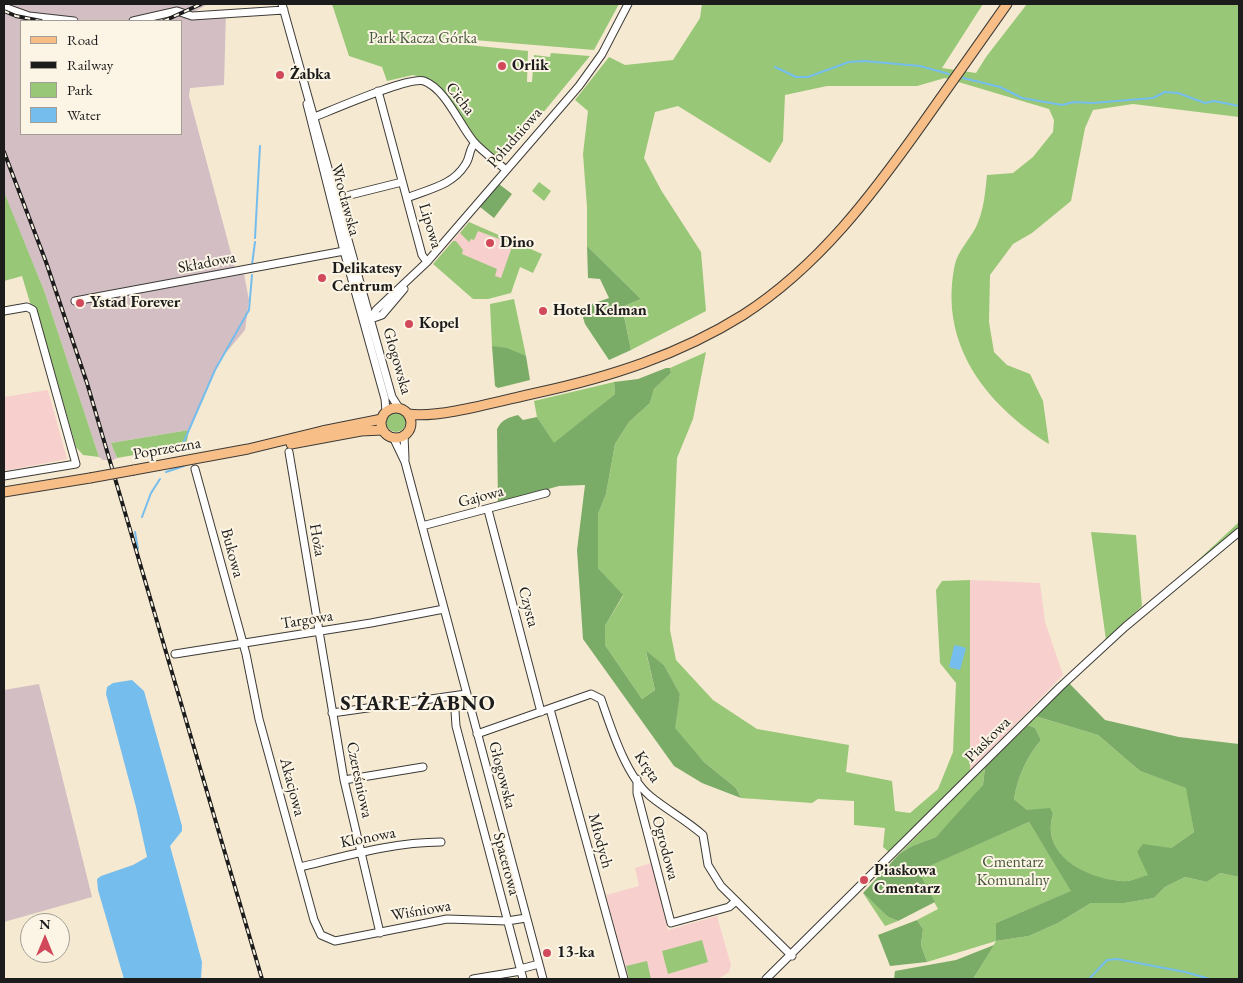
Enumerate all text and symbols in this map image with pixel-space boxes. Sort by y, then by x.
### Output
legend [20,20,182,135]
park label: Park Kacza Górka [369,29,477,49]
text: Road [67,30,98,49]
text: Railway [67,55,113,74]
place label: Orlik [512,56,549,76]
marker: Orlik [496,60,508,72]
place label: Żabka [290,65,331,85]
marker: Żabka [274,69,286,81]
street label: Cicha [441,79,479,119]
text: Park [67,80,93,99]
street label: Południowa [484,104,546,172]
text: Water [67,105,101,124]
street label: Wrocławska [326,162,364,238]
street label: Lipowa [414,201,446,251]
place label: Dino [500,233,534,253]
marker: Dino [484,237,496,249]
street label: Składowa [176,248,238,278]
place label: Delikatesy Centrum [332,259,402,297]
marker: Delikatesy Centrum [316,272,328,284]
place label: Ystad Forever [90,293,180,313]
marker: Ystad Forever [74,297,86,309]
place label: Hotel Kelman [553,301,647,321]
marker: Hotel Kelman [537,305,549,317]
place label: Kopel [419,314,459,334]
marker: Kopel [403,318,415,330]
street label: Głogowska [378,325,416,397]
street label: Poprzeczna [132,434,202,464]
street label: Gajowa [456,482,506,512]
street label: Hoża [305,522,329,558]
street label: Bukowa [216,526,248,580]
street label: Czysta [513,585,543,629]
street label: Targowa [280,606,334,634]
district label: STARE ŻABNO [339,691,497,717]
street label: Piaskowa [961,713,1015,767]
street label: Głogowska [484,739,520,811]
street label: Czereśniowa [342,740,376,820]
street label: Kręta [630,748,664,786]
street label: Akacjowa [275,756,309,818]
street label: Młodych [583,811,617,871]
street label: Ogrodowa [647,814,683,882]
street label: Klonowa [339,823,397,853]
street label: Spacerowa [488,830,524,898]
park label: Cmentarz Komunalny [976,853,1050,891]
place label: Piaskowa Cmentarz [874,861,940,899]
marker: Piaskowa Cmentarz [858,874,870,886]
street label: Wiśniowa [390,896,452,926]
north arrow [20,913,70,963]
text: N [39,915,51,933]
place label: 13-ka [557,943,595,963]
marker: 13-ka [541,947,553,959]

